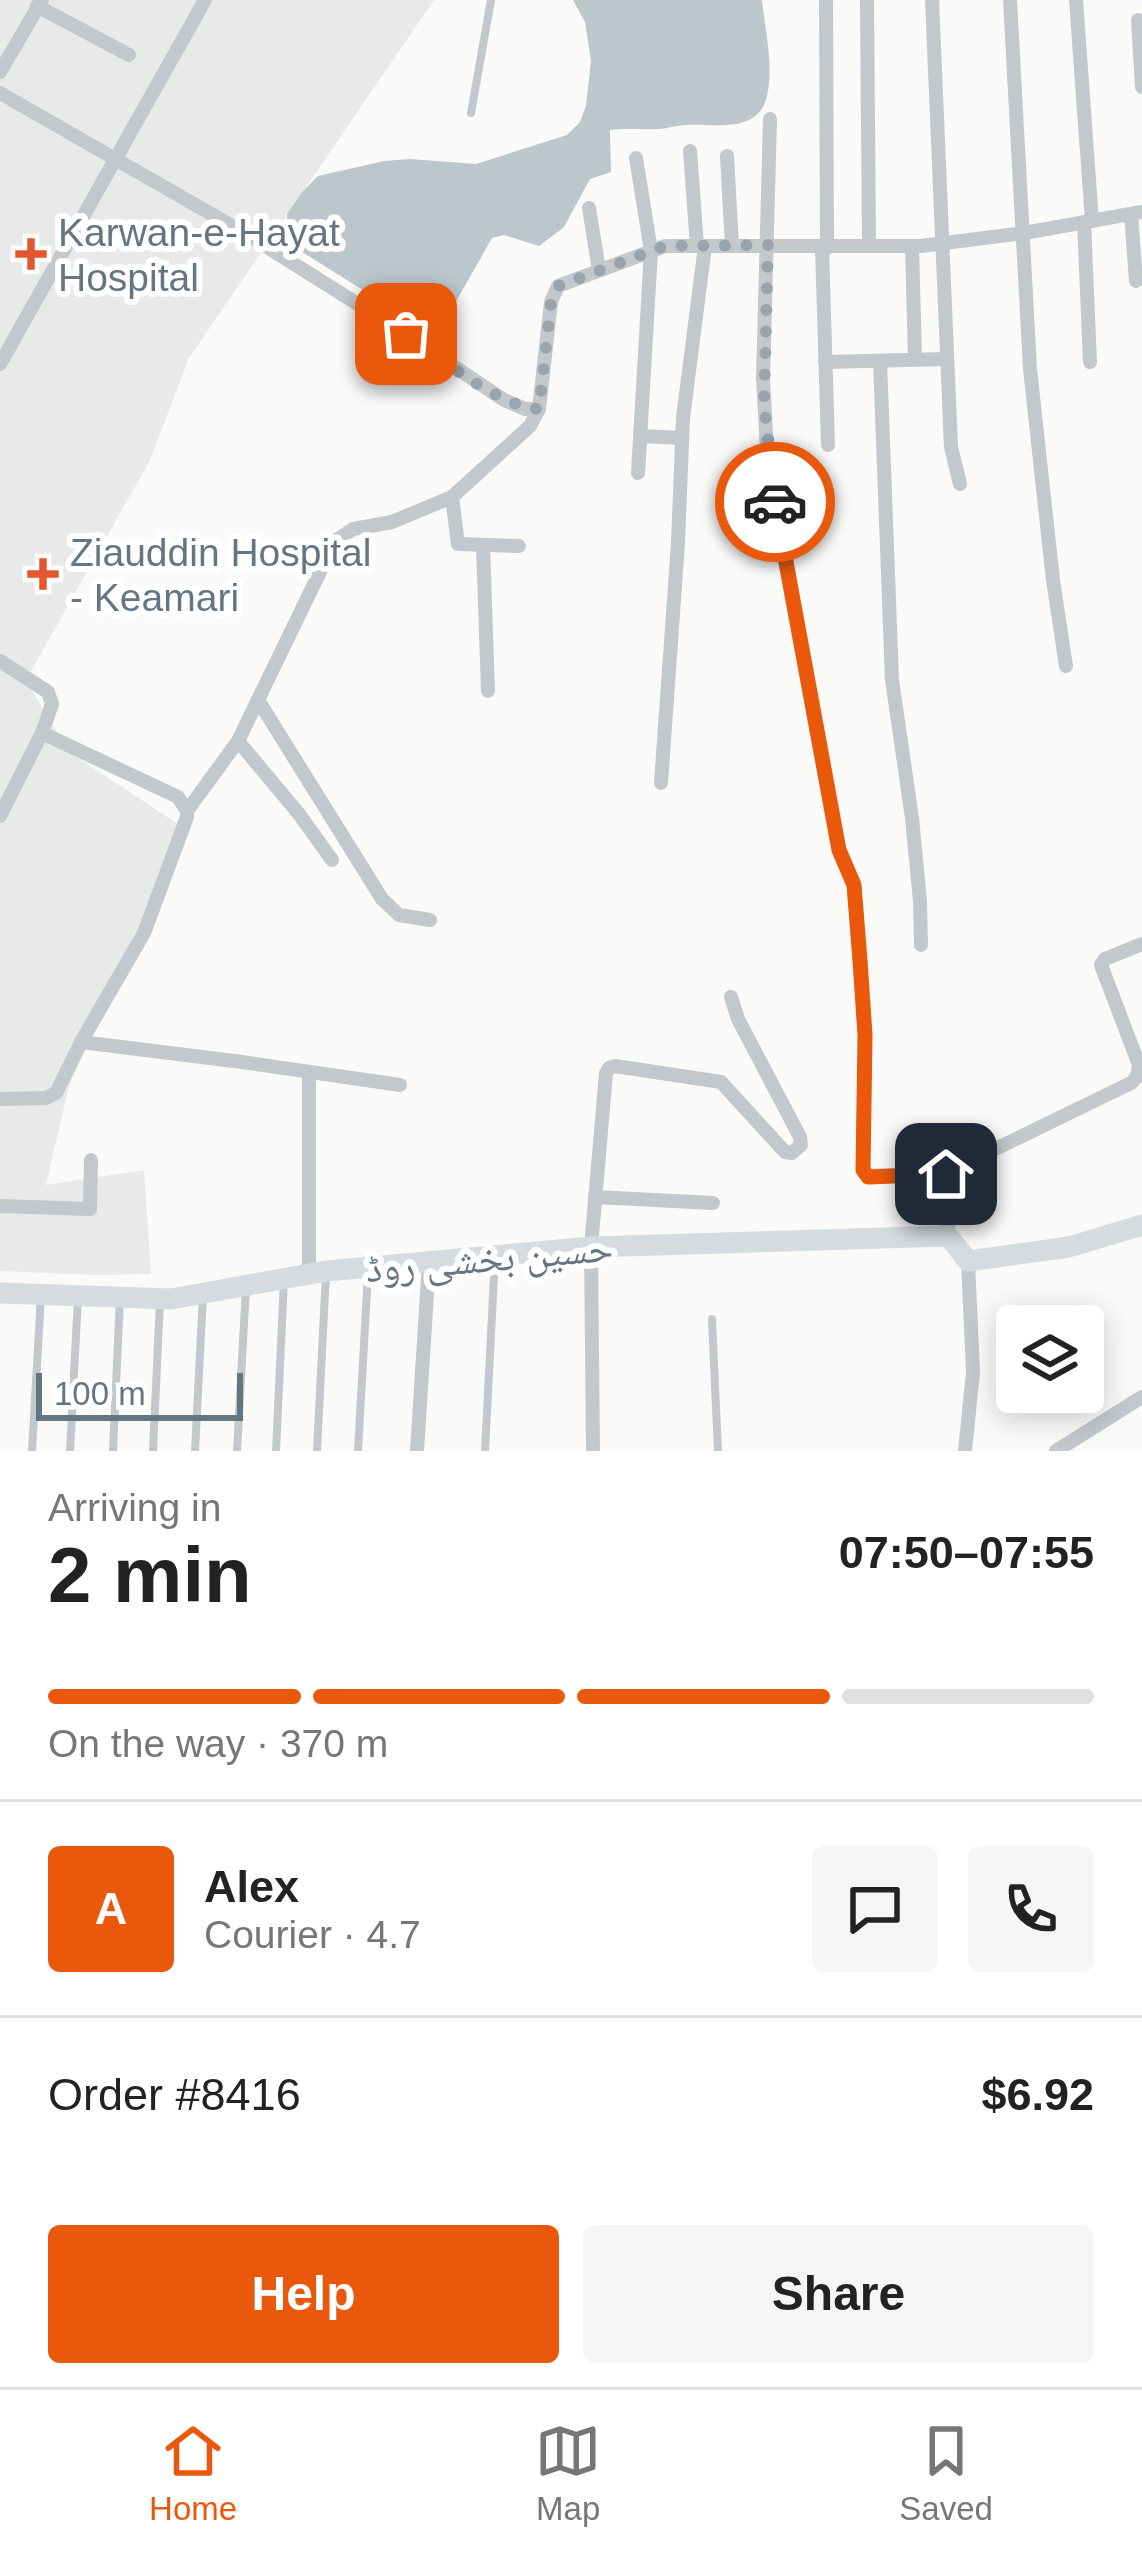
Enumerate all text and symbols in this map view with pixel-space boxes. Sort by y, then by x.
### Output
place label: Karwan-e-Hayat Hospital [58,211,340,299]
marker: Karwan-e-Hayat Hospital [15,238,47,270]
pin [355,283,457,385]
icon: bag [373,301,439,367]
courier [715,442,835,562]
icon: car [742,469,808,535]
place label: Ziauddin Hospital - Keamari [70,531,371,619]
marker: Ziauddin Hospital - Keamari [27,558,59,590]
pin [895,1123,997,1225]
icon: home [913,1141,979,1207]
street label: حسین بخشی روڈ [364,1226,615,1293]
map controls [996,1305,1104,1413]
button: layers [996,1305,1104,1413]
scale bar [36,1367,243,1420]
text: 100 m [54,1375,146,1412]
text: Arriving in [48,1486,221,1529]
text: 07:50–07:55 [839,1527,1094,1578]
text: 2 min [48,1531,252,1619]
text: On the way · 370 m [48,1722,388,1765]
button: chat [812,1846,938,1972]
button: phone [968,1846,1094,1972]
text: Alex [204,1861,299,1912]
text: A [95,1883,127,1934]
text: Courier · 4.7 [204,1913,421,1956]
text: Order #8416 [48,2069,301,2120]
text: $6.92 [981,2069,1094,2120]
button: Help [48,2225,559,2363]
button: Share [583,2225,1094,2363]
tab: Home [149,2418,237,2528]
tab: Map [535,2418,601,2528]
tab: Saved [899,2418,993,2528]

